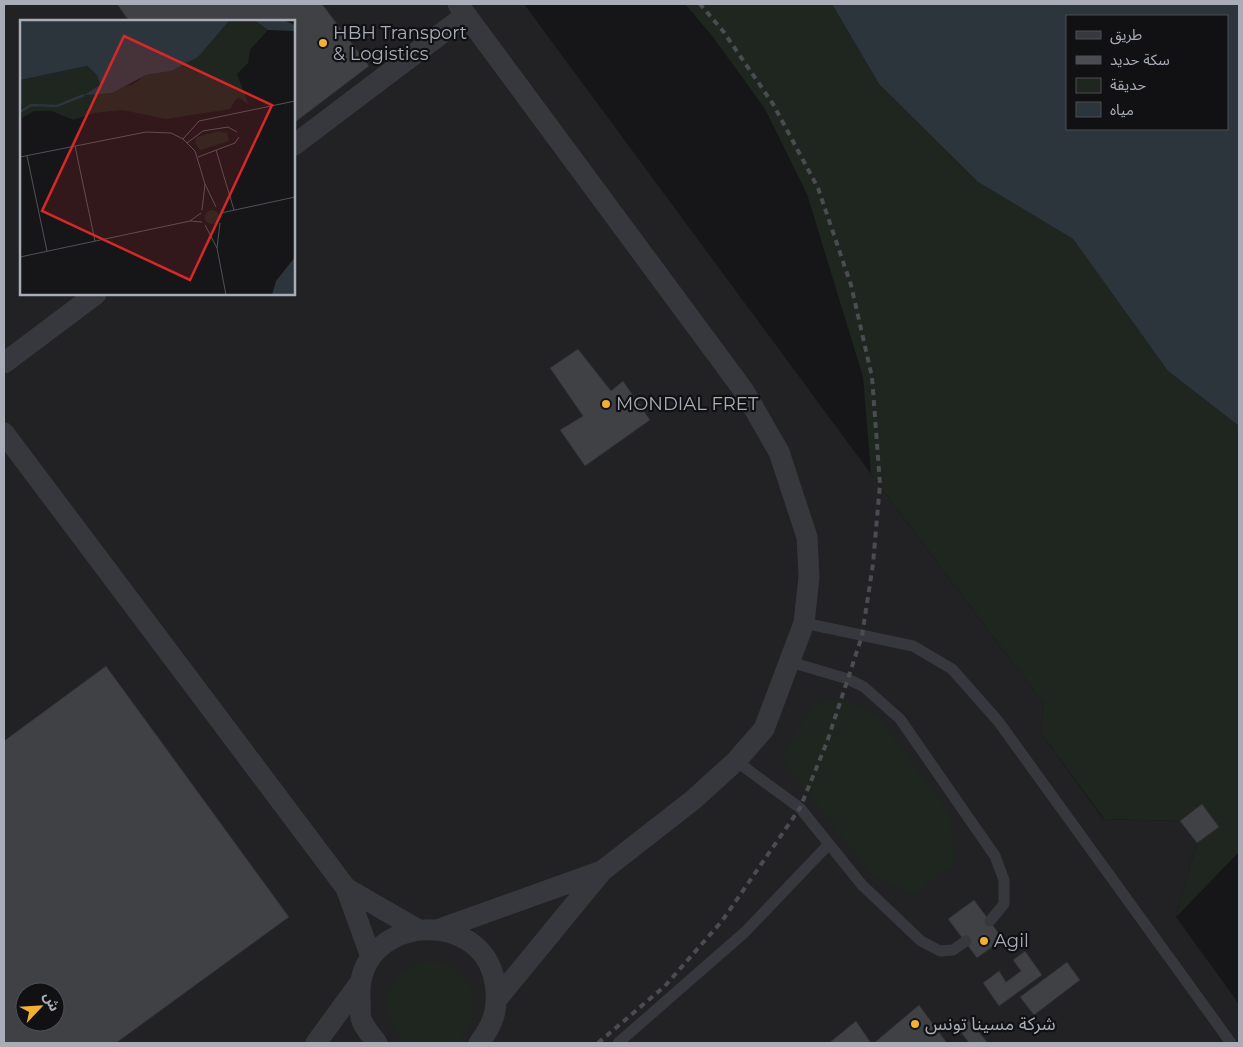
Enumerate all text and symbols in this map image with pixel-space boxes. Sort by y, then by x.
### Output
legend [1066,15,1228,130]
inset map [20,20,295,295]
place label: HBH Transport & Logistics [333,22,467,65]
text: طريق [1110,25,1142,45]
marker: HBH Transport & Logistics [317,37,329,49]
text: سكة حديد [1110,50,1170,69]
text: حديقة [1110,75,1146,94]
text: مياه [1110,100,1134,119]
place label: MONDIAL FRET [616,393,759,415]
marker: MONDIAL FRET [600,398,612,410]
place label: Agil [994,930,1029,952]
marker: Agil [978,935,990,947]
north arrow [15,982,65,1032]
text: ش [40,989,64,1014]
place label: شركة مسينا تونس [925,1013,1056,1035]
marker: شركة مسينا تونس [909,1018,921,1030]

